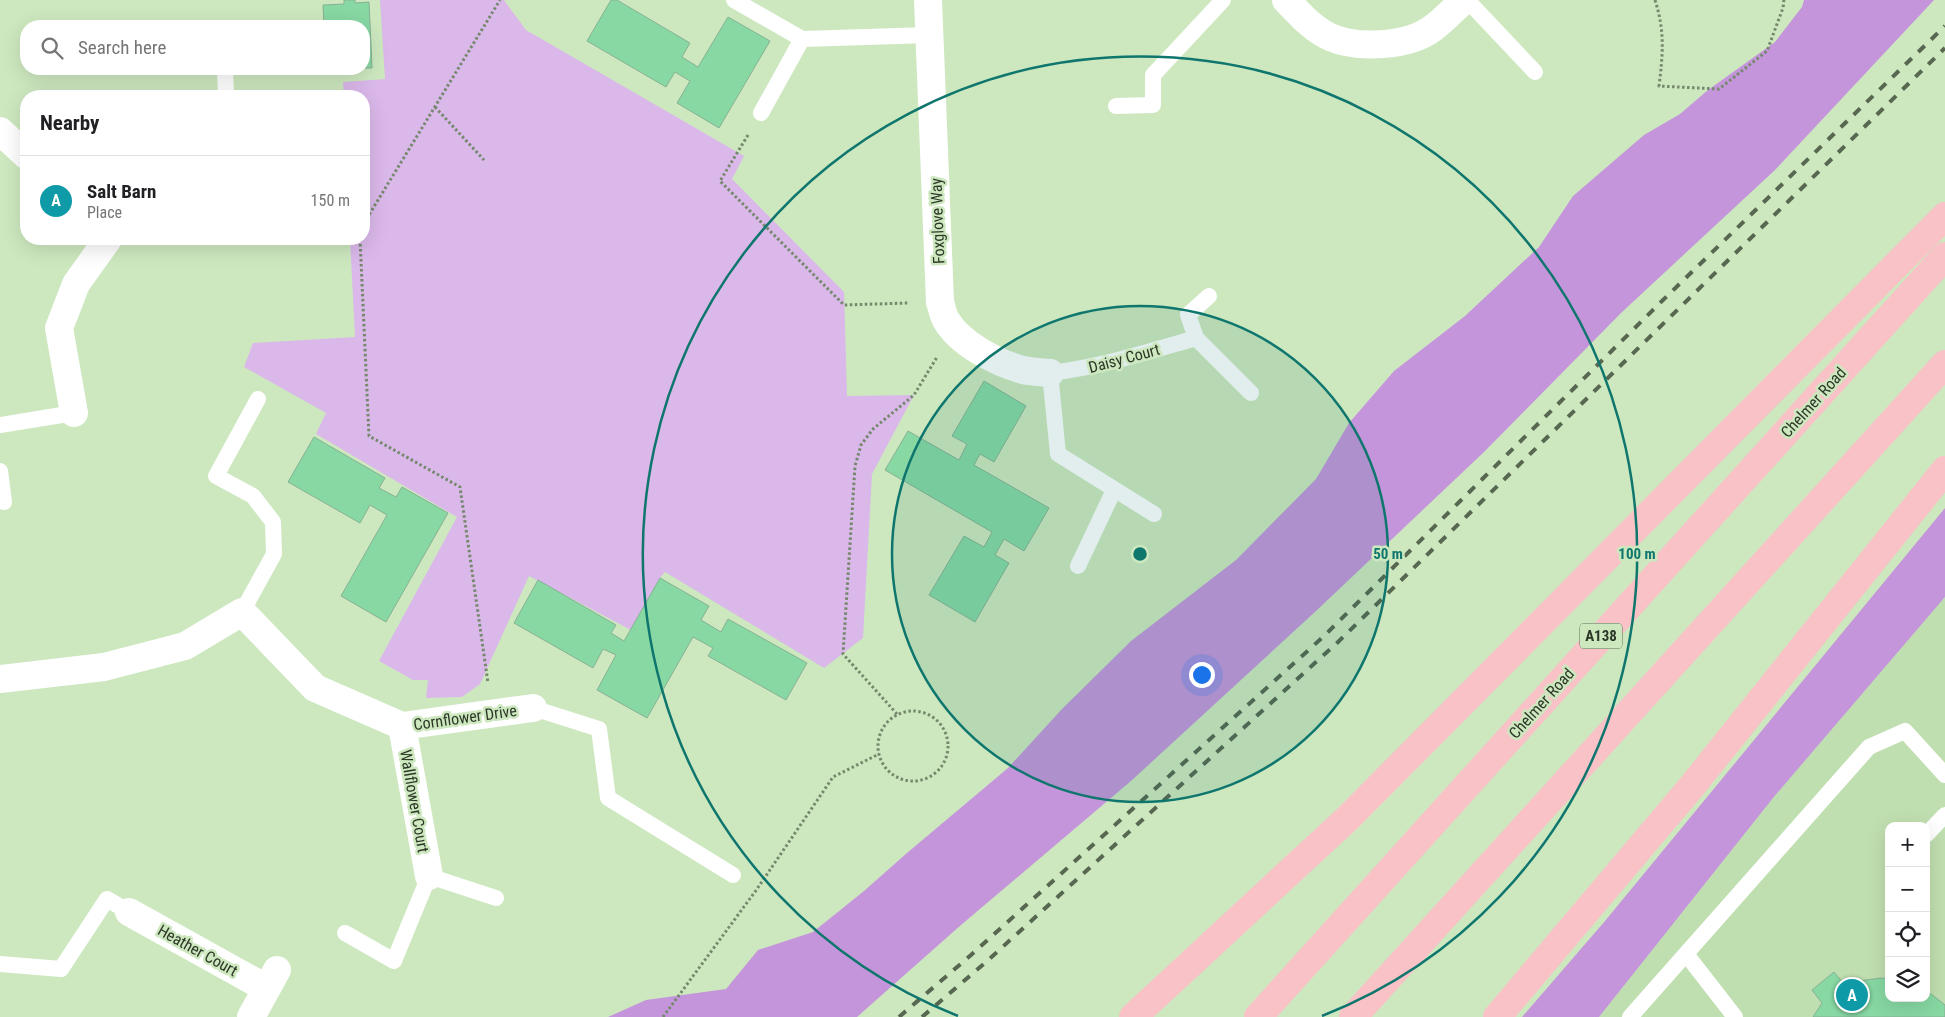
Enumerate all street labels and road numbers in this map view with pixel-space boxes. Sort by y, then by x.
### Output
street label: Foxglove Way [926,177,948,264]
street label: Daisy Court [1086,340,1162,377]
street label: Chelmer Road [1777,363,1850,441]
road number: A138 [1580,624,1622,648]
street label: Chelmer Road [1505,664,1578,742]
street label: Cornflower Drive [412,701,518,734]
street label: Wallflower Court [396,748,433,854]
street label: Heather Court [154,921,241,980]

